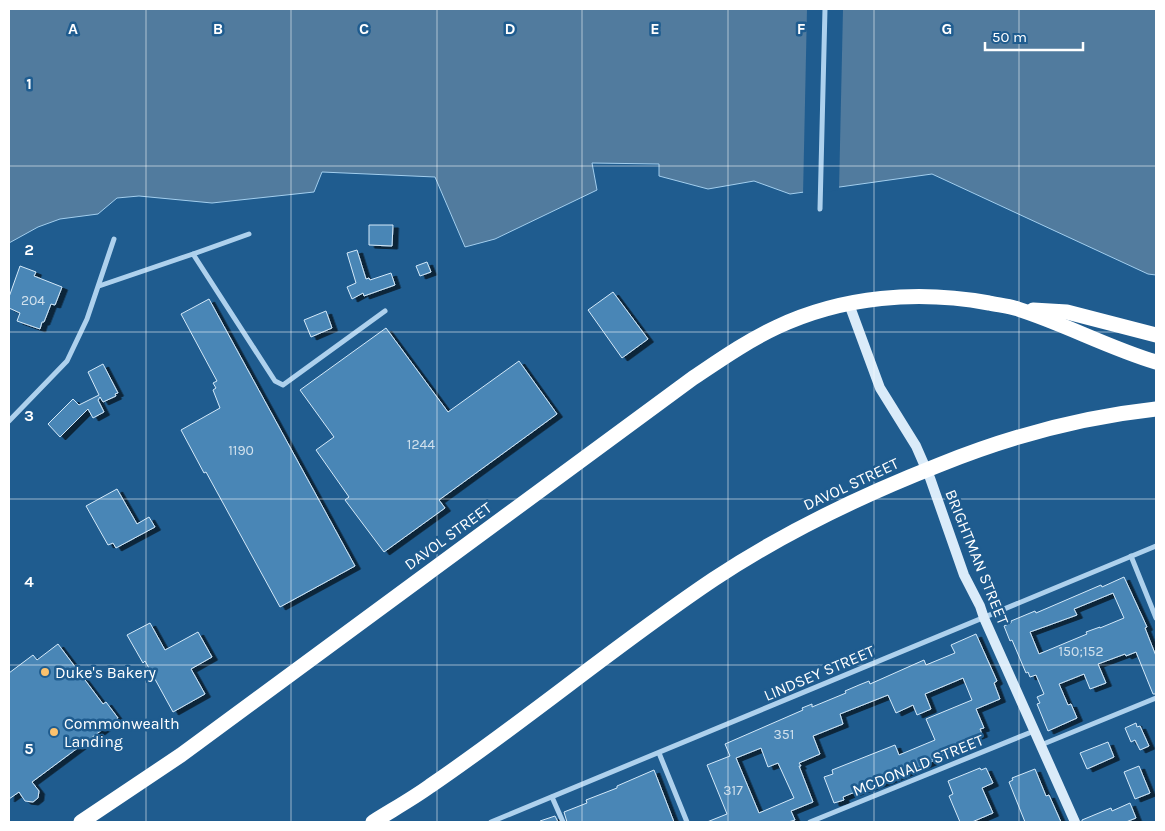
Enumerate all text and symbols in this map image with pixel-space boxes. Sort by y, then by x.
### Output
text: A [68,19,78,38]
text: B [213,19,223,38]
text: C [359,19,369,38]
text: D [505,19,516,38]
text: E [650,19,660,38]
text: F [797,19,806,38]
text: G [942,19,952,38]
scale bar [985,20,1082,52]
text: 50 m [992,28,1027,46]
text: 1 [26,74,32,93]
text: 2 [24,240,34,259]
house number: 204 [21,292,45,309]
text: 3 [24,406,34,425]
house number: 1244 [407,436,435,453]
house number: 1190 [228,442,254,459]
street label: DAVOL STREET [800,454,902,514]
street label: BRIGHTMAN STREET [941,487,1013,627]
street label: DAVOL STREET [401,498,495,574]
text: 4 [24,572,34,591]
street label: LINDSEY STREET [761,641,877,705]
house number: 150;152 [1058,643,1104,660]
place label: Duke's Bakery [55,663,157,682]
marker: Duke's Bakery [39,666,51,678]
place label: Commonwealth Landing [64,714,180,751]
marker: Commonwealth Landing [48,726,60,738]
house number: 351 [774,726,794,743]
street label: MCDONALD STREET [850,730,986,800]
text: 5 [24,739,34,758]
house number: 317 [723,782,743,799]

